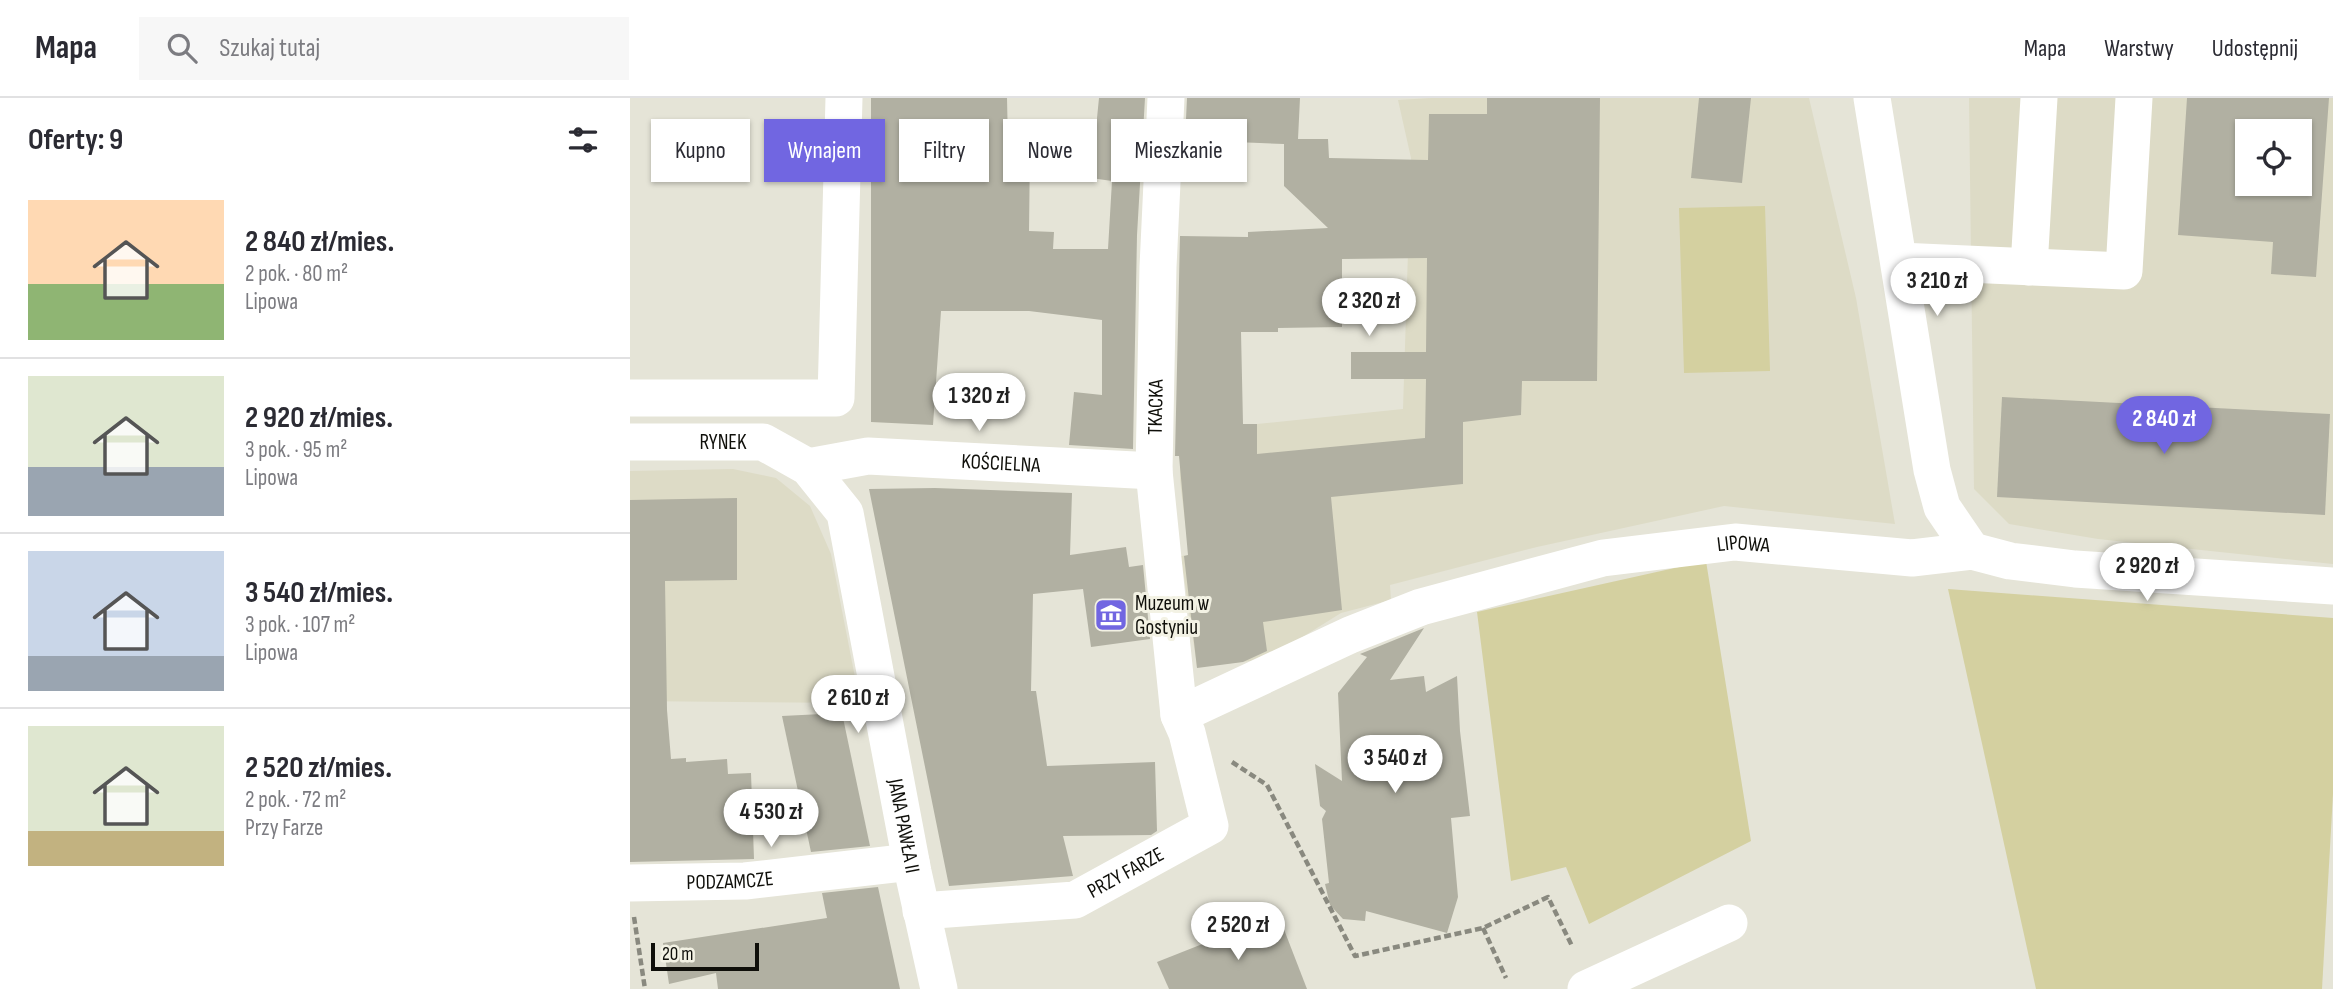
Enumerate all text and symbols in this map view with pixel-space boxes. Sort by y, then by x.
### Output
search box [139,17,629,80]
text: Mapa [35,28,97,68]
icon: search [163,29,201,67]
text: Szukaj tutaj [219,33,320,64]
text: Mapa [2024,34,2066,63]
text: Warstwy [2104,34,2174,63]
text: Udostępnij [2212,34,2298,63]
chip: Kupno [651,119,750,182]
chip: Wynajem [764,119,885,182]
chip: Filtry [899,119,989,182]
chip: Nowe [1003,119,1097,182]
chip: Mieszkanie [1111,119,1247,182]
map controls [2235,119,2312,196]
button: locate [2235,119,2312,196]
icon: filters [564,121,602,159]
text: Oferty: 9 [28,122,123,158]
text: 2 840 zł/mies. [245,224,394,260]
icon: home [84,228,168,312]
pin: 3 210 zł [1865,258,2009,318]
text: 2 pok. · 80 m² [245,260,348,288]
text: 3 210 zł [1906,267,1968,295]
pin: 2 320 zł [1297,278,1441,338]
text: 2 320 zł [1338,287,1400,315]
text: Lipowa [245,288,298,316]
pin: 1 320 zł [907,374,1051,433]
street label: TKACKA [1142,378,1168,435]
text: 1 320 zł [948,382,1010,410]
pin: 2 840 zł [2092,396,2236,456]
text: 2 920 zł/mies. [245,400,393,436]
icon: home [84,404,168,488]
text: 2 840 zł [2132,405,2196,433]
street label: RYNEK [699,430,747,455]
text: 3 pok. · 95 m² [245,436,347,464]
street label: KOŚCIELNA [961,448,1042,478]
text: Lipowa [245,464,298,492]
street label: LIPOWA [1715,529,1772,558]
pin: 2 920 zł [2075,544,2219,603]
text: 2 920 zł [2116,552,2178,580]
text: 3 540 zł/mies. [245,575,393,611]
icon: home [84,579,168,663]
place label: Muzeum w Gostyniu [1135,591,1210,640]
museum icon: Muzeum w Gostyniu [1092,596,1130,634]
text: 3 pok. · 107 m² [245,611,355,639]
text: Lipowa [245,639,298,667]
pin: 2 610 zł [786,676,930,735]
text: 2 610 zł [827,684,889,712]
pin: 3 540 zł [1323,736,1467,795]
text: 3 540 zł [1364,744,1426,772]
text: 2 520 zł/mies. [245,750,392,786]
icon: home [84,754,168,838]
street label: JANA PAWŁA II [883,776,925,875]
text: 2 pok. · 72 m² [245,786,346,814]
pin: 4 530 zł [699,790,843,849]
text: 4 530 zł [740,798,802,826]
text: Przy Farze [245,814,323,842]
street label: PRZY FARZE [1083,841,1168,903]
street label: PODZAMCZE [686,865,775,895]
pin: 2 520 zł [1166,902,1310,962]
text: 2 520 zł [1207,911,1269,939]
scale bar [651,940,760,972]
text: 20 m [662,943,694,966]

